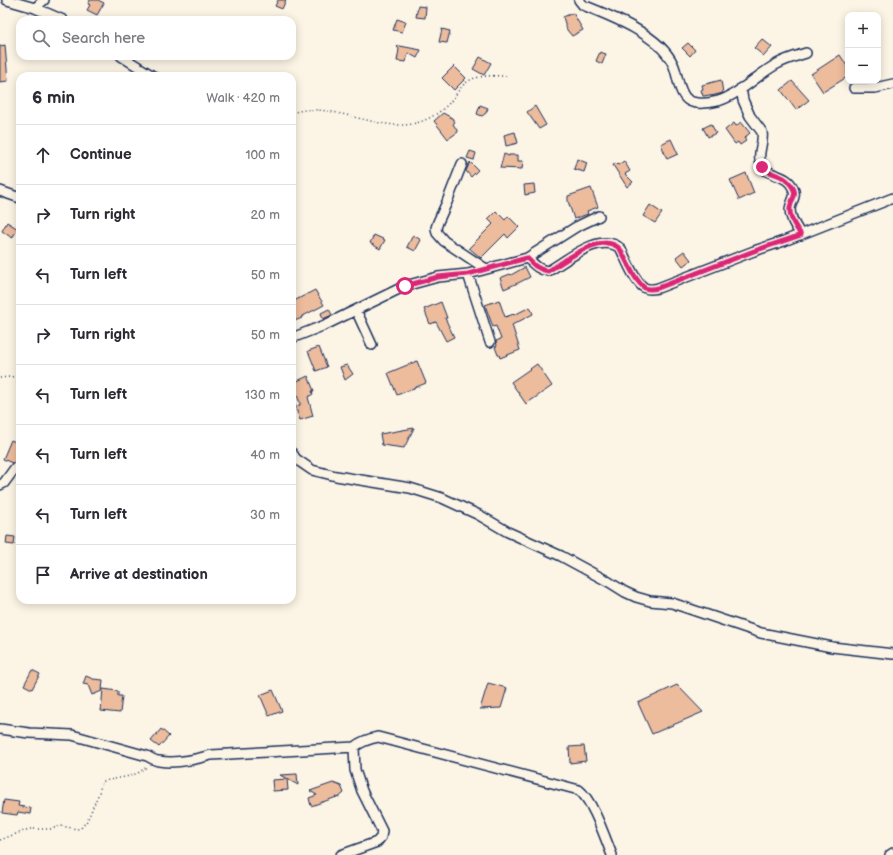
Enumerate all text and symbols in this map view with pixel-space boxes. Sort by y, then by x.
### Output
map controls [845,12,881,84]
button: + [845,12,881,48]
search box [16,16,296,60]
icon: search [30,27,52,49]
text: Search here [62,29,145,48]
button: − [845,48,881,84]
text: 6 min [32,88,75,108]
text: Walk · 420 m [206,90,280,106]
icon: ahead [32,144,54,166]
text: Continue [70,145,132,164]
text: 100 m [245,147,280,163]
route end [753,158,771,176]
icon: right [32,204,54,226]
text: Turn right [70,205,135,224]
text: 20 m [250,207,280,223]
icon: left [32,264,54,286]
text: Turn left [70,265,127,284]
text: 50 m [251,267,280,283]
route start [396,277,414,295]
icon: right [32,324,54,346]
text: Turn right [70,325,135,344]
text: 50 m [251,327,280,343]
icon: left [32,384,54,406]
text: Turn left [70,385,127,404]
text: 130 m [245,387,280,403]
icon: left [32,444,54,466]
text: Turn left [70,445,127,464]
text: 40 m [250,447,280,463]
icon: left [32,504,54,526]
text: Turn left [70,505,127,524]
text: 30 m [250,507,280,523]
icon: arrive [32,564,54,586]
text: Arrive at destination [70,565,208,584]

